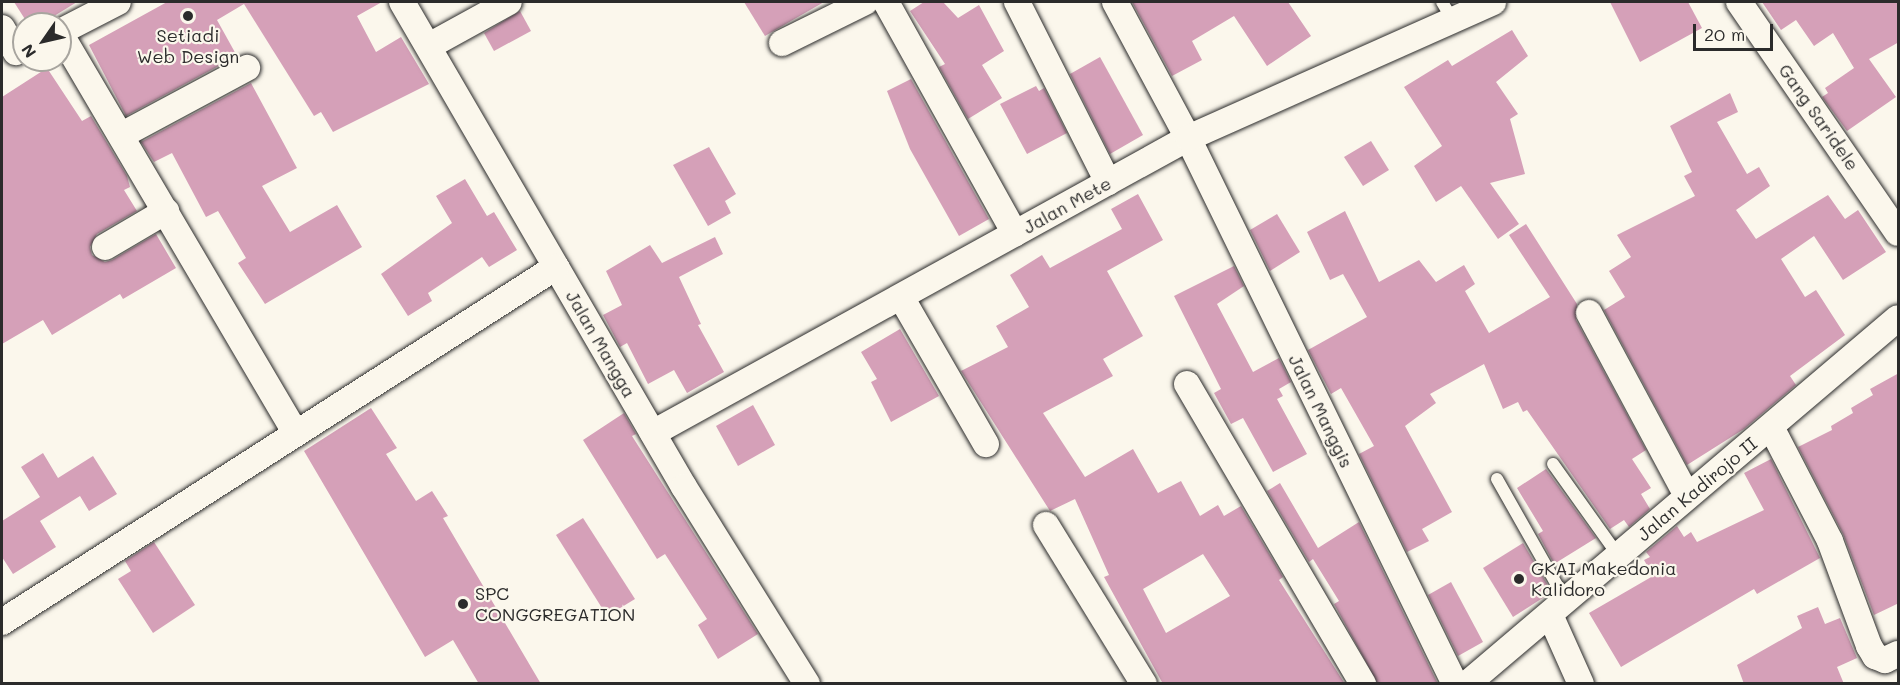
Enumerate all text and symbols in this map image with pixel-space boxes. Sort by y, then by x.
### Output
marker: Setiadi Web Design [181,9,195,23]
north arrow [12,12,72,72]
scale bar [1696,12,1776,50]
text: 20 m [1704,22,1745,46]
place label: Setiadi Web Design [137,25,239,68]
text: N [16,40,40,62]
street label: Gang Saridele [1774,60,1864,174]
street label: Jalan Mete [1019,172,1115,238]
street label: Jalan Mangga [562,287,640,401]
street label: Jalan Manggis [1284,351,1358,471]
street label: Jalan Kadirojo II [1633,433,1761,545]
place label: GKAI Makedonia Kalidoro [1531,558,1676,600]
marker: GKAI Makedonia Kalidoro [1512,572,1526,586]
place label: SPC CONGGREGATION [475,583,635,626]
marker: SPC CONGGREGATION [456,597,470,611]

